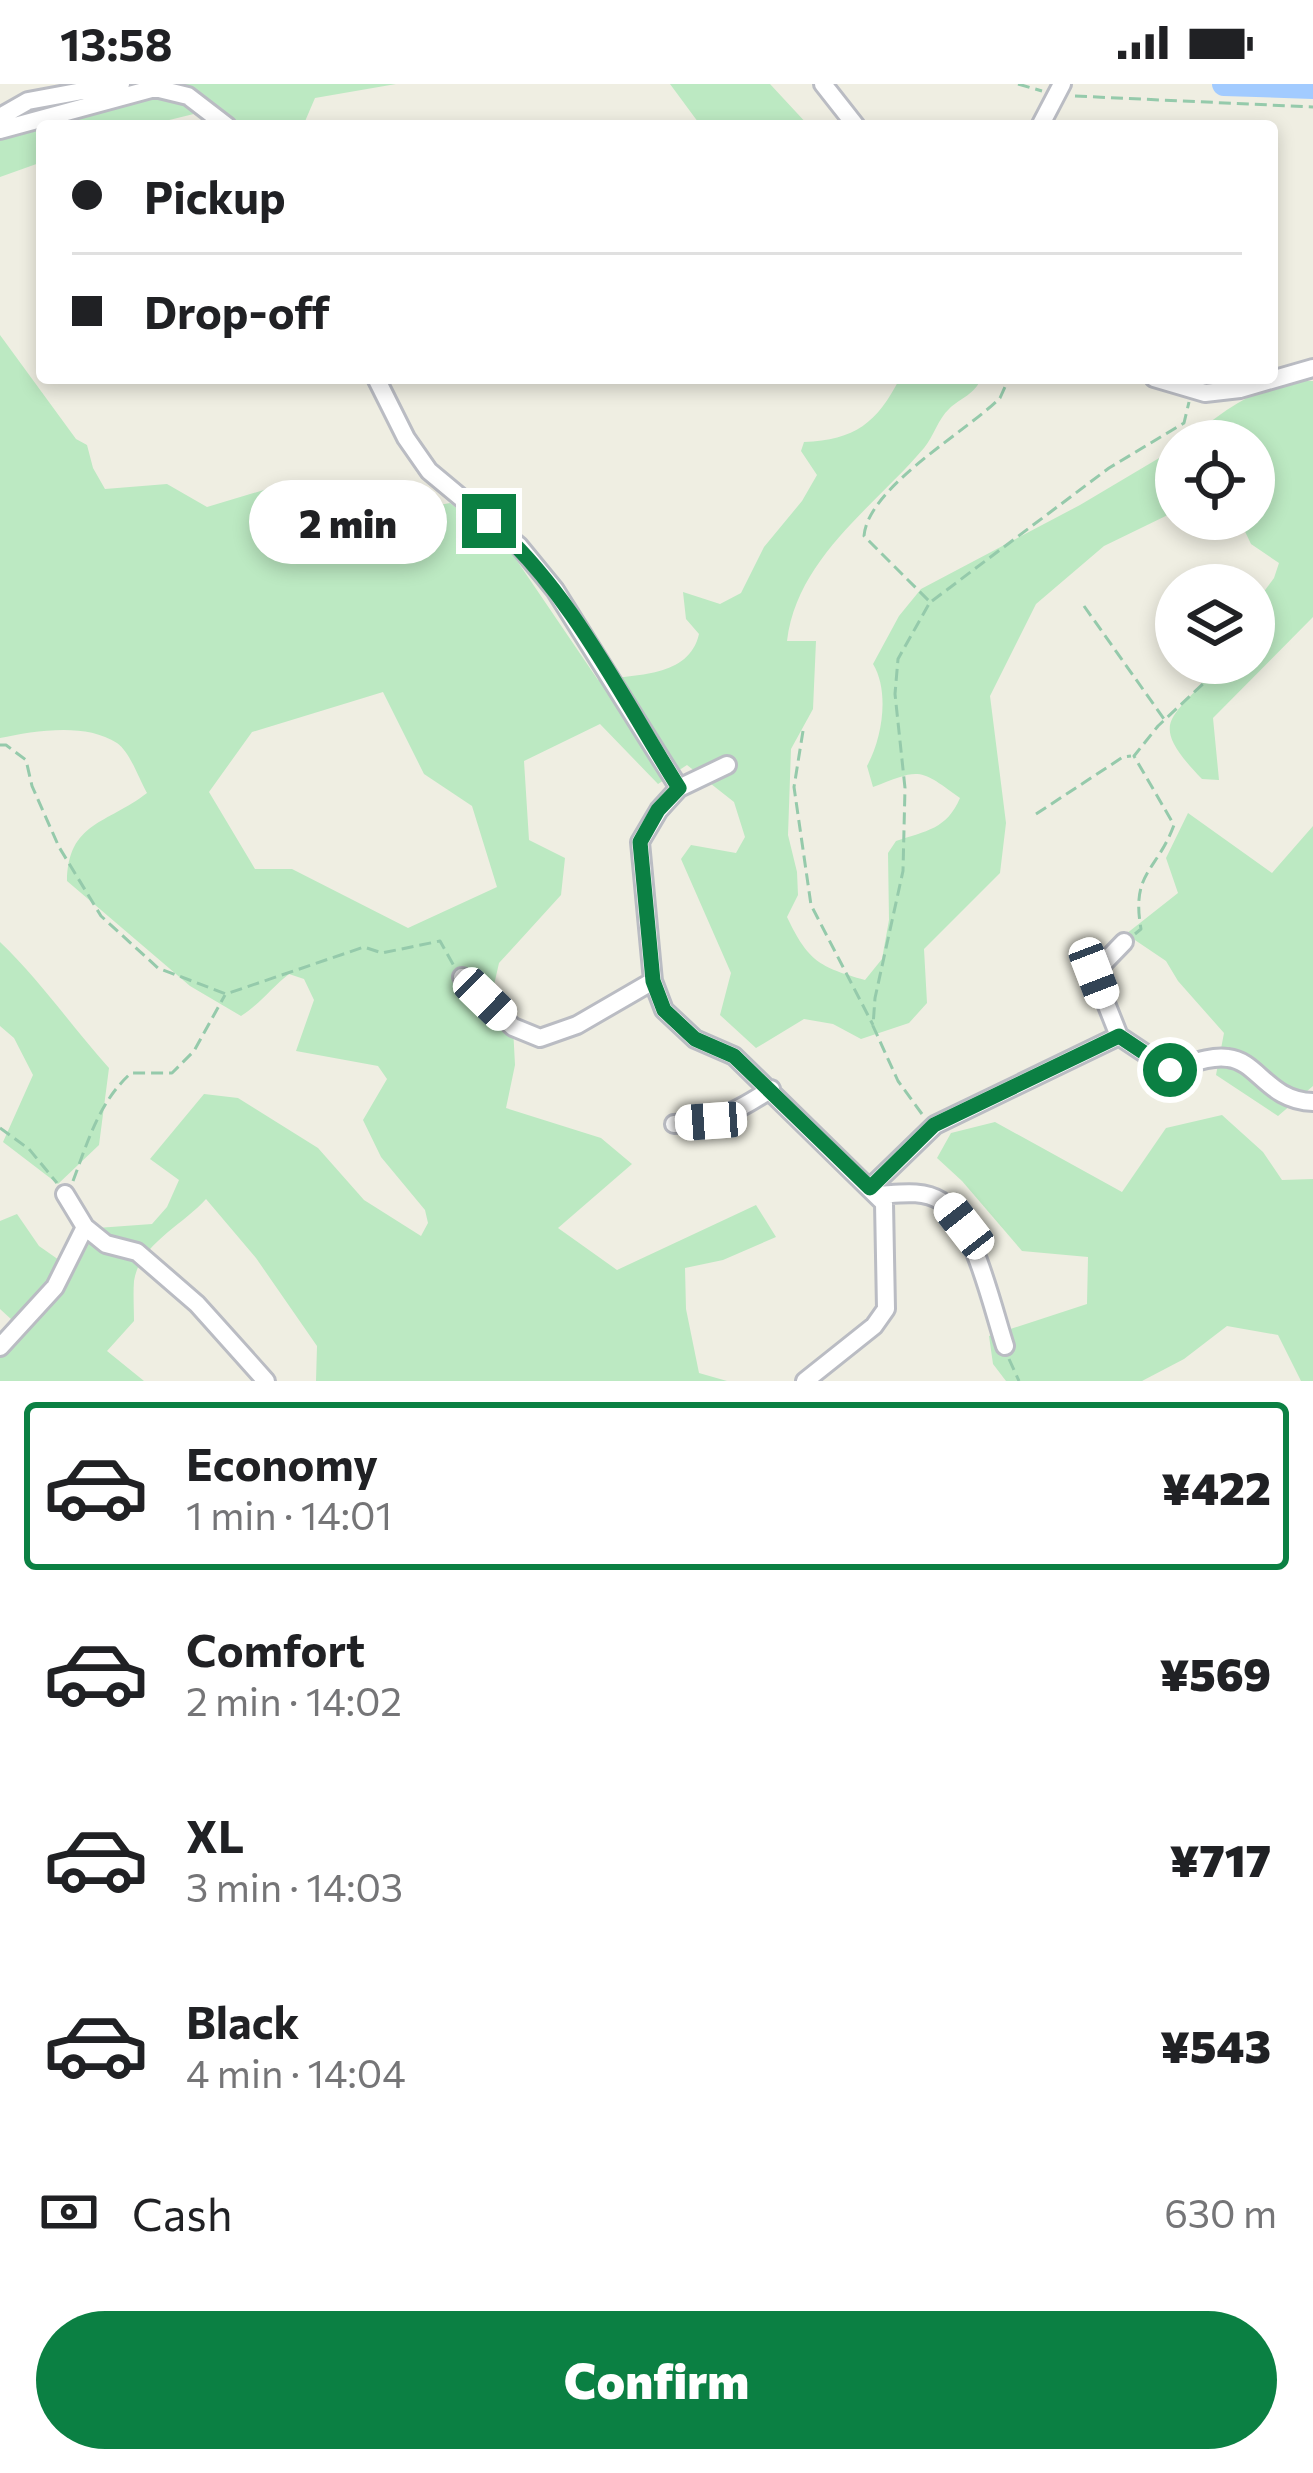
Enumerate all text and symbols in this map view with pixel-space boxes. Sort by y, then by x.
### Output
text: 13:58 [60,15,173,70]
text: Pickup [144,168,286,223]
text: Drop-off [144,283,330,338]
map controls [1155,420,1275,684]
button: locate [1155,420,1275,540]
callout: 2 min [249,479,447,563]
route end [462,494,516,548]
text: 2 min [299,498,397,546]
button: layers [1155,564,1275,684]
car [1064,933,1124,1013]
car [447,961,523,1037]
route start [1143,1043,1197,1097]
car [674,1101,748,1141]
car [928,1187,1000,1265]
icon: car [42,1432,150,1540]
text: Economy [186,1435,378,1490]
text: ¥422 [1161,1459,1271,1514]
text: 1 min · 14:01 [186,1490,392,1538]
icon: car [42,1618,150,1726]
text: Comfort [186,1621,365,1676]
text: ¥569 [1159,1645,1271,1700]
text: 2 min · 14:02 [186,1676,402,1724]
icon: car [42,1804,150,1912]
text: XL [186,1807,244,1862]
text: ¥717 [1170,1831,1271,1886]
text: 3 min · 14:03 [186,1862,403,1910]
icon: car [42,1990,150,2098]
text: Black [186,1993,299,2048]
text: ¥543 [1160,2017,1271,2072]
text: 4 min · 14:04 [186,2048,406,2096]
icon: cash [36,2179,102,2245]
text: Cash [132,2185,233,2240]
text: 630 m [1164,2188,1277,2236]
button: Confirm [36,2311,1277,2449]

